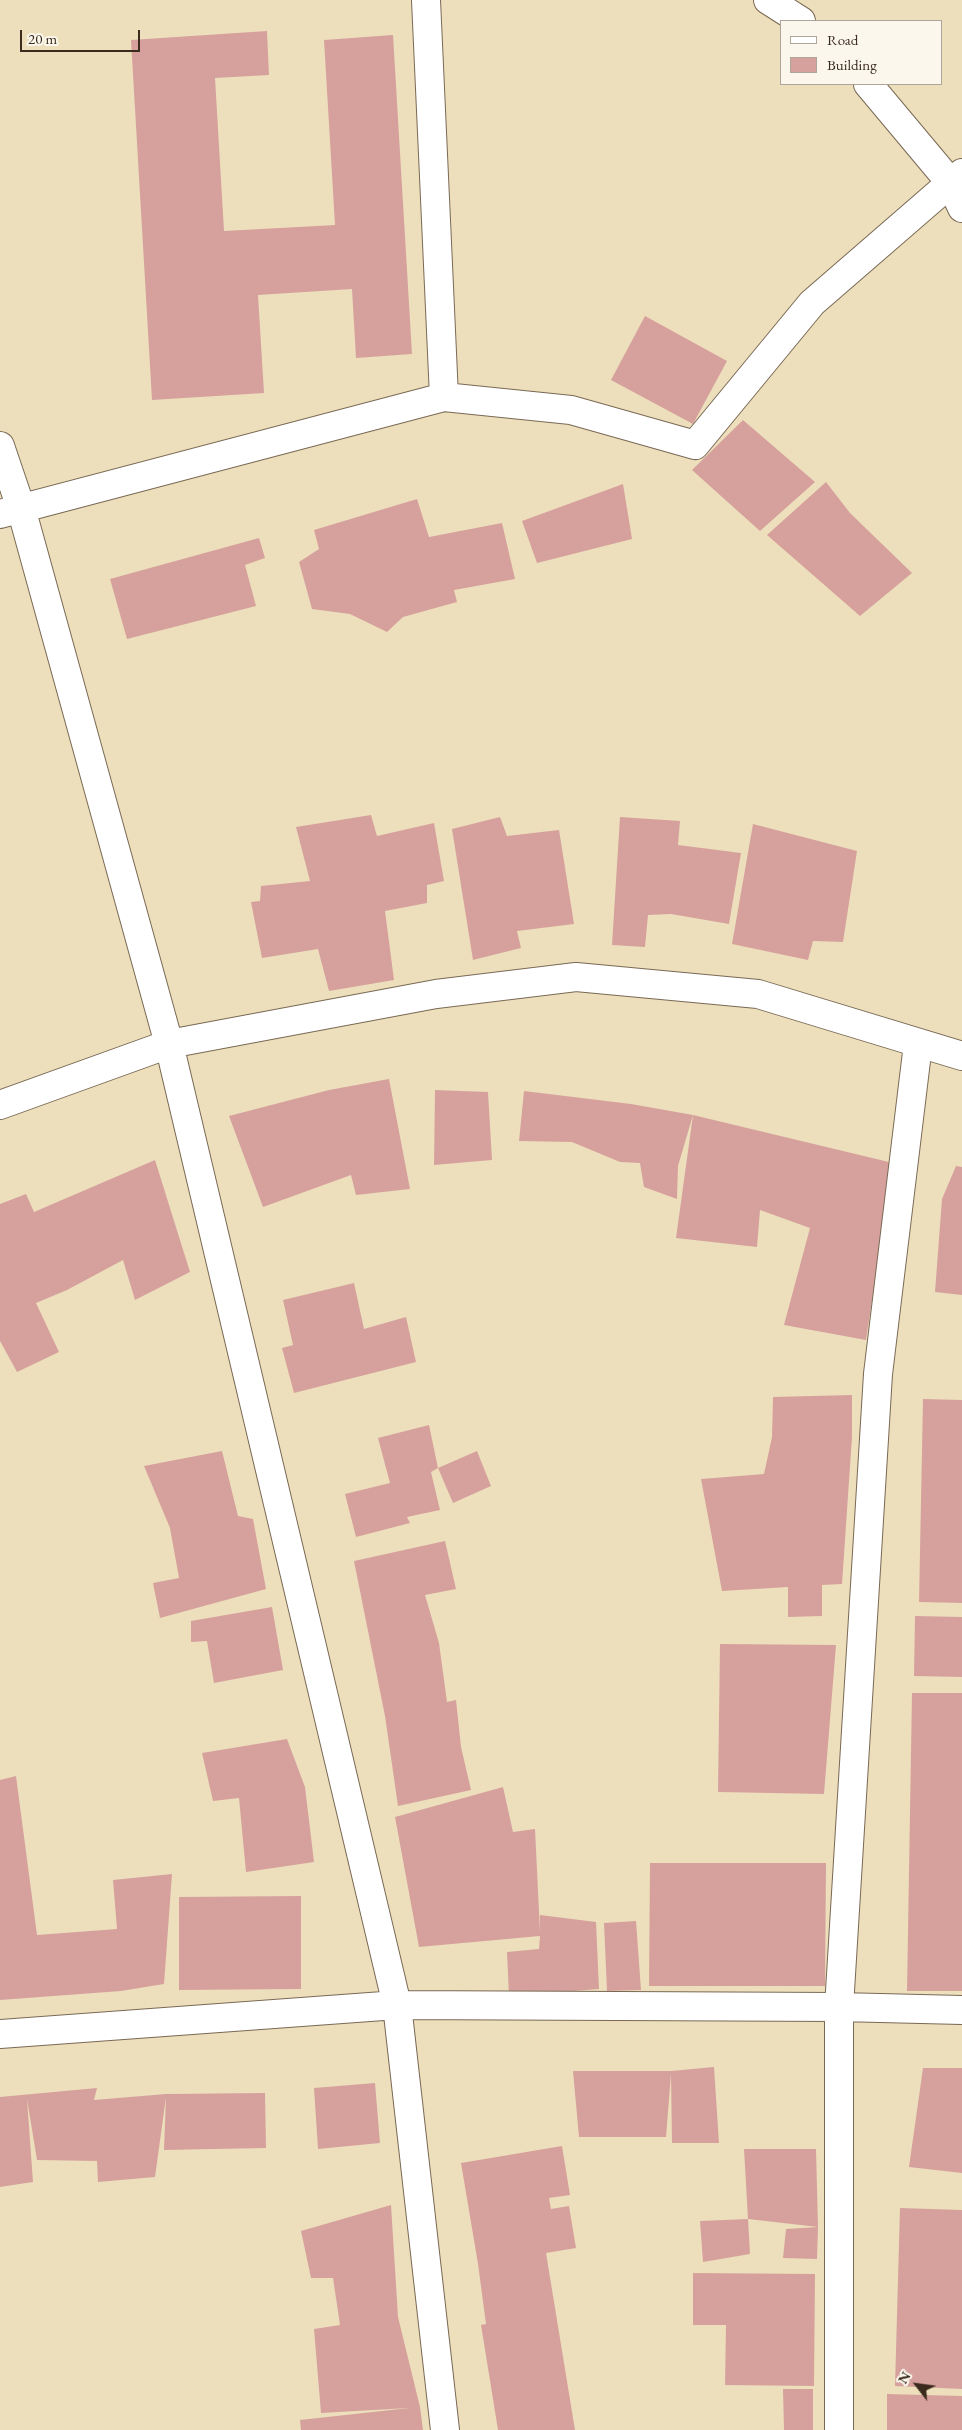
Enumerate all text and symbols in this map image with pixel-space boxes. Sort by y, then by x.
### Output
scale bar [22,20,142,52]
legend [780,20,942,85]
text: 20 m [28,29,57,48]
text: Road [827,30,858,49]
text: Building [827,55,877,74]
north arrow [892,2360,942,2410]
text: N [893,2368,915,2387]

